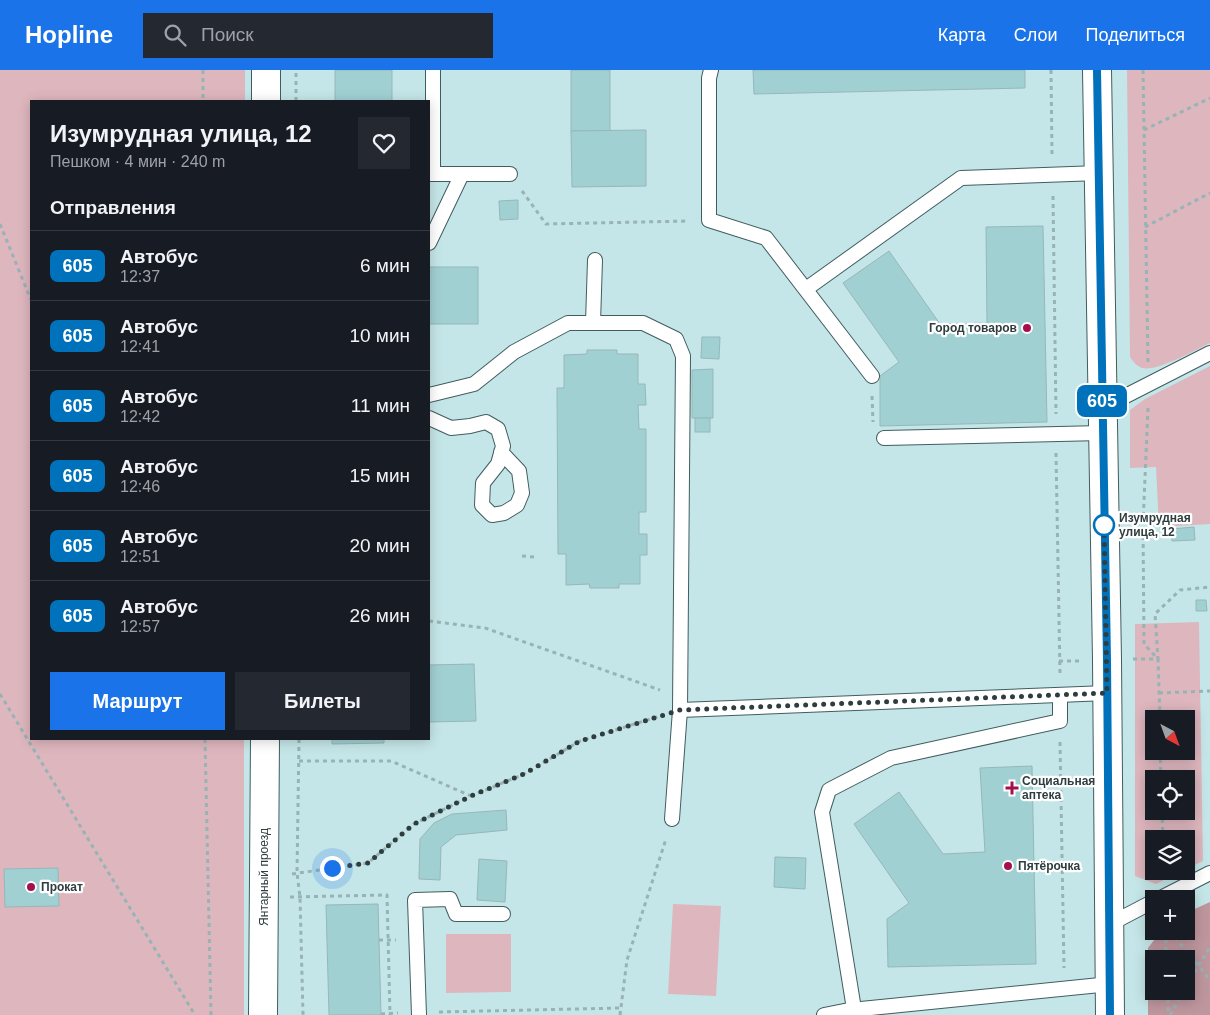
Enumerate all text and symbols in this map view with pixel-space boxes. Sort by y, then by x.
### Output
search box [143,13,493,58]
text: Hopline [25,21,113,48]
icon: search [161,21,189,49]
text: Поиск [201,24,254,45]
text: Карта [938,25,986,45]
text: Слои [1014,25,1058,45]
text: Поделиться [1086,25,1185,45]
button: heart [358,117,410,169]
text: Изумрудная улица, 12 [50,120,312,147]
text: Пешком · 4 мин · 240 m [50,153,225,170]
text: Отправления [50,197,176,218]
text: Автобус [120,246,198,267]
text: 6 мин [360,255,410,276]
text: 605 [62,256,93,276]
text: 12:37 [120,268,160,285]
text: Автобус [120,316,198,337]
place label: Город товаров [929,321,1017,335]
marker: Город товаров [1021,322,1033,334]
text: 10 мин [349,325,410,346]
text: 605 [62,326,93,346]
text: 12:41 [120,338,160,355]
line badge: 605 [1073,385,1131,417]
text: Автобус [120,386,198,407]
text: 605 [1087,391,1117,411]
text: 11 мин [351,395,410,416]
text: 605 [62,396,93,416]
text: 12:42 [120,408,160,425]
text: Автобус [120,456,198,477]
text: 15 мин [349,465,410,486]
text: 605 [62,466,93,486]
text: 12:46 [120,478,160,495]
place label: Изумрудная улица, 12 [1119,511,1191,539]
marker: Изумрудная улица, 12 [1093,514,1115,536]
text: Автобус [120,526,198,547]
text: 20 мин [349,535,410,556]
text: 605 [62,536,93,556]
text: 12:51 [120,548,160,565]
text: Автобус [120,596,198,617]
text: 26 мин [349,605,410,626]
text: 605 [62,606,93,626]
text: 12:57 [120,618,160,635]
button: Маршрут [50,672,225,730]
button: Билеты [235,672,410,730]
north arrow [1145,710,1195,760]
map controls [1145,710,1195,1000]
button: locate [1145,770,1195,820]
place label: Социальная аптека [1022,774,1095,802]
marker: Социальная аптека [1006,782,1018,794]
street label: Янтарный проезд [257,828,271,926]
button: layers [1145,830,1195,880]
your location [320,856,345,881]
place label: Пятёрочка [1018,859,1081,873]
marker: Пятёрочка [1002,860,1014,872]
place label: Прокат [41,880,83,894]
marker: Прокат [25,881,37,893]
button: + [1145,890,1195,940]
button: − [1145,950,1195,1000]

